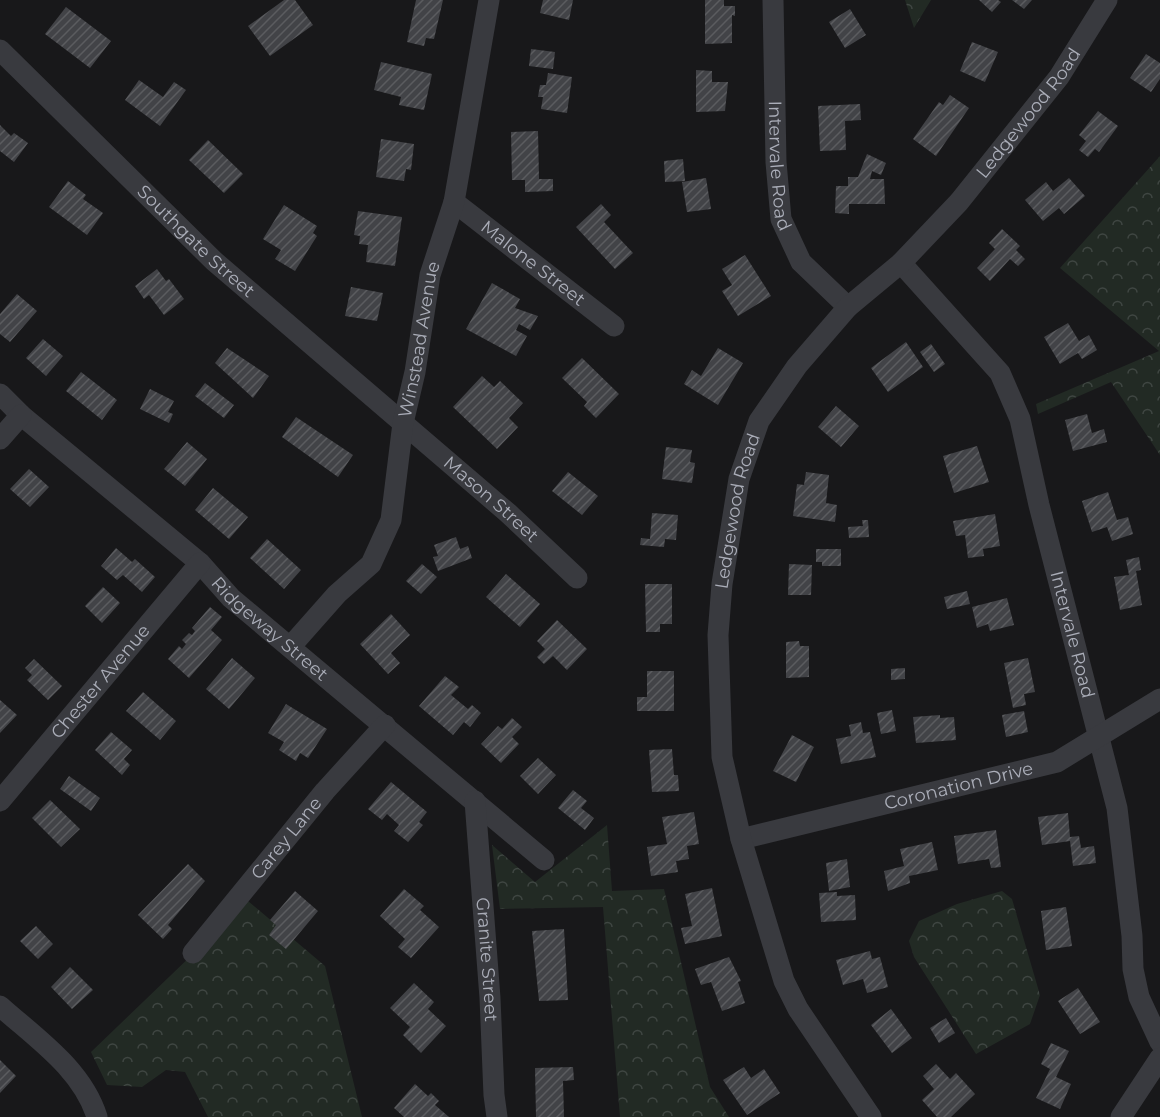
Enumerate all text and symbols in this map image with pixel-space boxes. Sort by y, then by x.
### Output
street label: Ledgewood Road [971,44,1085,183]
street label: Intervale Road [764,101,796,235]
street label: Southgate Street [133,180,259,302]
street label: Malone Street [476,216,590,311]
street label: Winstead Avenue [394,258,445,420]
street label: Ledgewood Road [710,430,765,591]
street label: Mason Street [439,452,543,547]
street label: Intervale Road [1045,569,1099,700]
street label: Ridgeway Street [206,572,333,686]
street label: Chester Avenue [46,620,155,743]
street label: Coronation Drive [882,757,1035,815]
street label: Carey Lane [246,793,327,884]
street label: Granite Street [471,896,502,1022]

